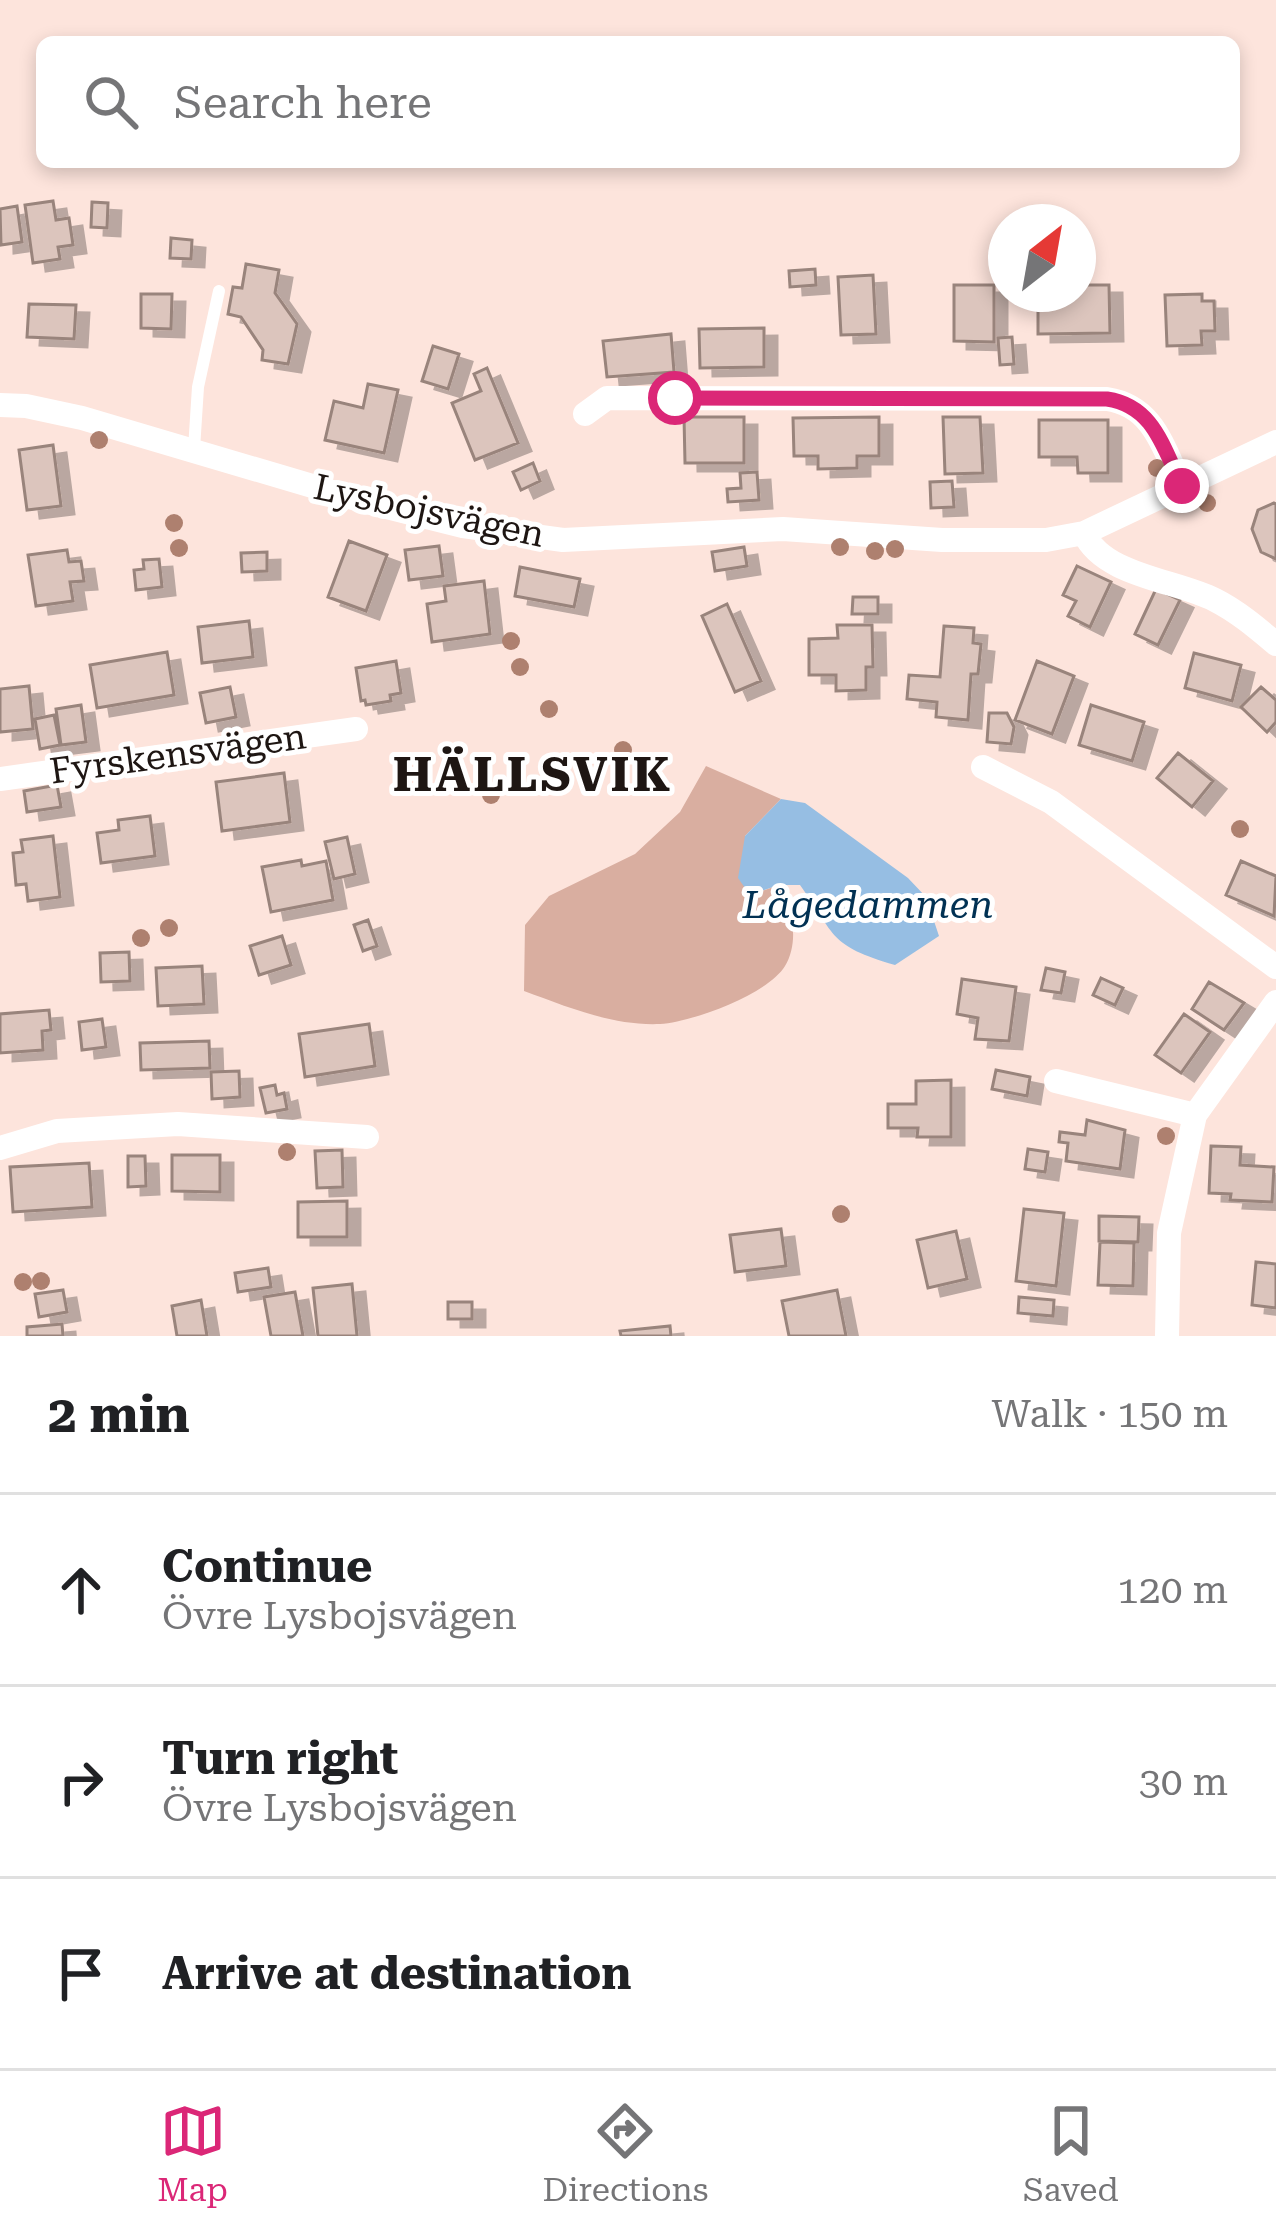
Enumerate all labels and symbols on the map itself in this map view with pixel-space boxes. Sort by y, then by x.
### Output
north arrow [988,204,1096,312]
route start [648,371,702,425]
route end [1155,459,1209,513]
street label: Lysbojsvägen [310,466,548,556]
street label: Fyrskensvägen [47,715,309,793]
district label: HÄLLSVIK [393,746,673,803]
water label: Lågedammen [742,882,993,928]

